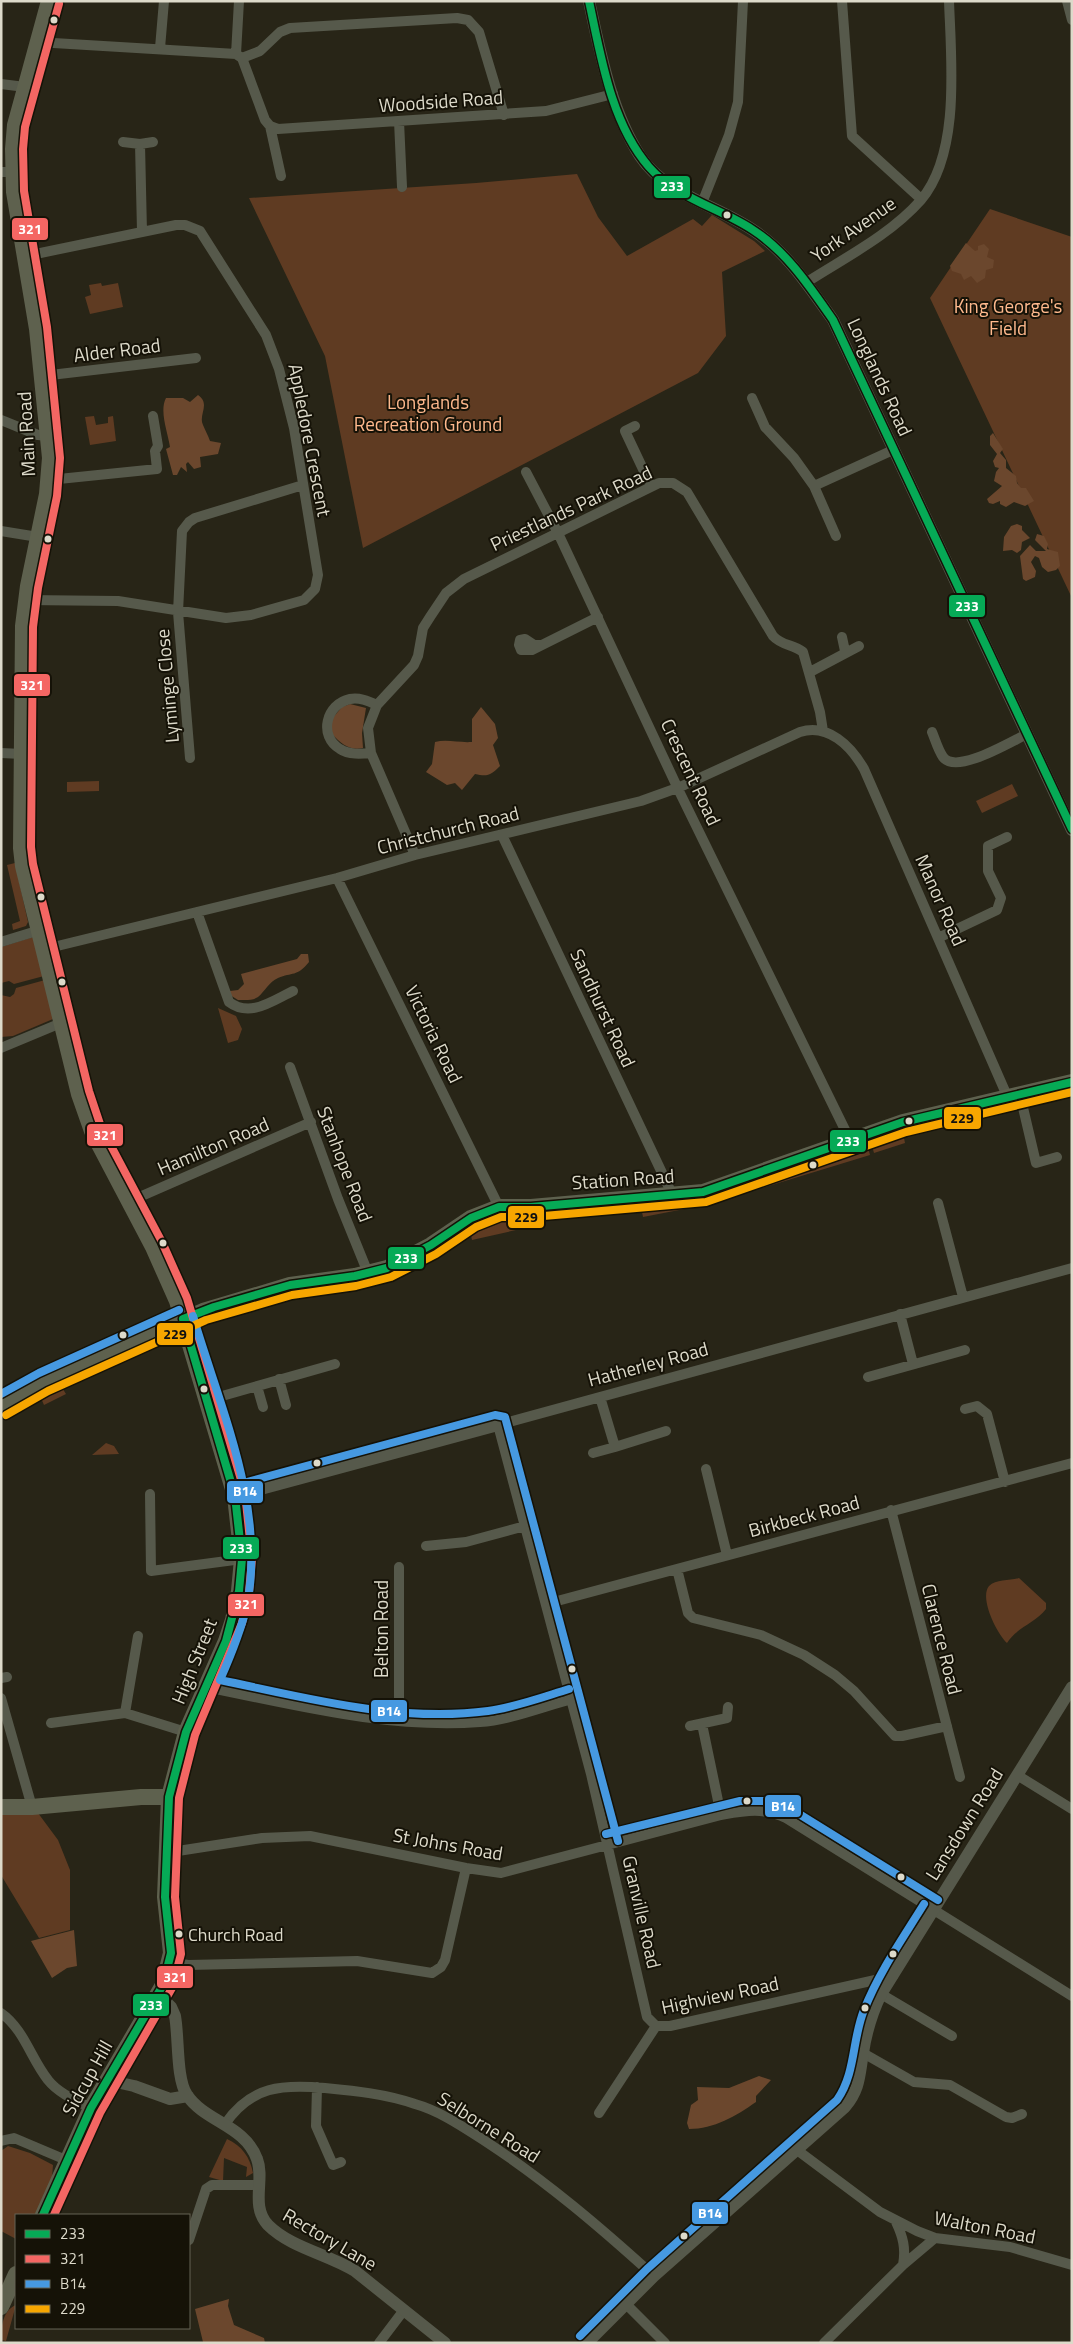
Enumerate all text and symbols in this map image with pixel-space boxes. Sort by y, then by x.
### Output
unlabelled marker [49,15,59,25]
street label: Woodside Road [378,82,504,119]
line badge: 233 [653,175,691,199]
text: 233 [660,175,684,196]
street label: York Avenue [804,189,901,269]
unlabelled marker [722,210,732,220]
line badge: 321 [11,217,49,241]
text: 321 [18,218,42,239]
park label: King George's Field [954,291,1063,342]
street label: Longlands Road [840,313,921,441]
street label: Alder Road [72,330,162,369]
street label: Appledore Crescent [281,361,340,519]
park label: Longlands Recreation Ground [354,387,502,438]
street label: Main Road [9,391,42,477]
street label: Priestlands Park Road [485,457,657,558]
unlabelled marker [43,534,53,544]
line badge: 233 [948,594,986,618]
text: 233 [955,595,979,616]
street label: Lyminge Close [147,628,186,744]
line badge: 321 [13,673,51,697]
text: 321 [20,674,44,695]
street label: Crescent Road [654,714,729,830]
street label: Christchurch Road [374,798,522,861]
street label: Manor Road [908,849,975,950]
unlabelled marker [36,892,46,902]
street label: Sandhurst Road [563,944,644,1072]
unlabelled marker [57,977,67,987]
street label: Victoria Road [398,980,471,1088]
street label: Stanhope Road [310,1102,381,1226]
line badge: 229 [943,1106,982,1130]
text: 229 [950,1107,974,1128]
street label: Hamilton Road [152,1109,273,1182]
unlabelled marker [904,1116,914,1126]
line badge: 321 [86,1123,124,1147]
text: 321 [93,1124,117,1145]
line badge: 233 [829,1129,867,1153]
text: 233 [836,1130,860,1151]
street label: Station Road [571,1160,675,1197]
unlabelled marker [808,1160,818,1170]
line badge: 229 [507,1205,545,1229]
text: 229 [514,1206,538,1227]
unlabelled marker [158,1238,168,1248]
line badge: 233 [387,1246,425,1270]
text: 233 [394,1247,418,1268]
line badge: 229 [156,1322,194,1346]
text: 229 [163,1323,187,1344]
unlabelled marker [118,1330,128,1340]
street label: Hatherley Road [584,1334,711,1394]
unlabelled marker [199,1384,209,1394]
unlabelled marker [312,1458,322,1468]
line badge: B14 [226,1480,264,1504]
text: B14 [233,1480,257,1501]
street label: Birkbeck Road [745,1487,863,1544]
line badge: 233 [222,1536,260,1560]
text: 233 [229,1537,253,1558]
street label: Belton Road [366,1580,395,1678]
street label: Clarence Road [915,1580,970,1697]
line badge: 321 [227,1593,265,1617]
text: 321 [234,1593,258,1614]
street label: High Street [163,1613,224,1708]
unlabelled marker [567,1664,577,1674]
line badge: B14 [370,1699,408,1723]
text: B14 [377,1700,401,1721]
street label: Lansdown Road [917,1762,1010,1886]
line badge: B14 [764,1794,802,1818]
text: B14 [771,1795,795,1816]
unlabelled marker [742,1796,752,1806]
street label: St Johns Road [391,1820,505,1867]
street label: Granville Road [615,1853,670,1971]
unlabelled marker [896,1872,906,1882]
place label: Church Road [188,1921,284,1948]
marker: Church Road [174,1929,184,1939]
unlabelled marker [888,1949,898,1959]
line badge: 321 [156,1965,194,1989]
text: 321 [163,1966,187,1987]
street label: Highview Road [658,1968,781,2021]
line badge: 233 [132,1993,170,2017]
text: 233 [139,1994,163,2015]
unlabelled marker [860,2003,870,2013]
street label: Sidcup Hill [54,2034,119,2121]
street label: Selborne Road [432,2084,546,2170]
street label: Rectory Lane [278,2200,383,2277]
line badge: B14 [691,2201,729,2225]
text: B14 [698,2202,722,2223]
street label: Walton Road [932,2202,1038,2251]
legend [15,2214,190,2329]
text: 233 [60,2222,85,2245]
unlabelled marker [679,2231,689,2241]
text: 321 [60,2247,85,2270]
text: B14 [60,2272,86,2295]
text: 229 [60,2297,85,2320]

